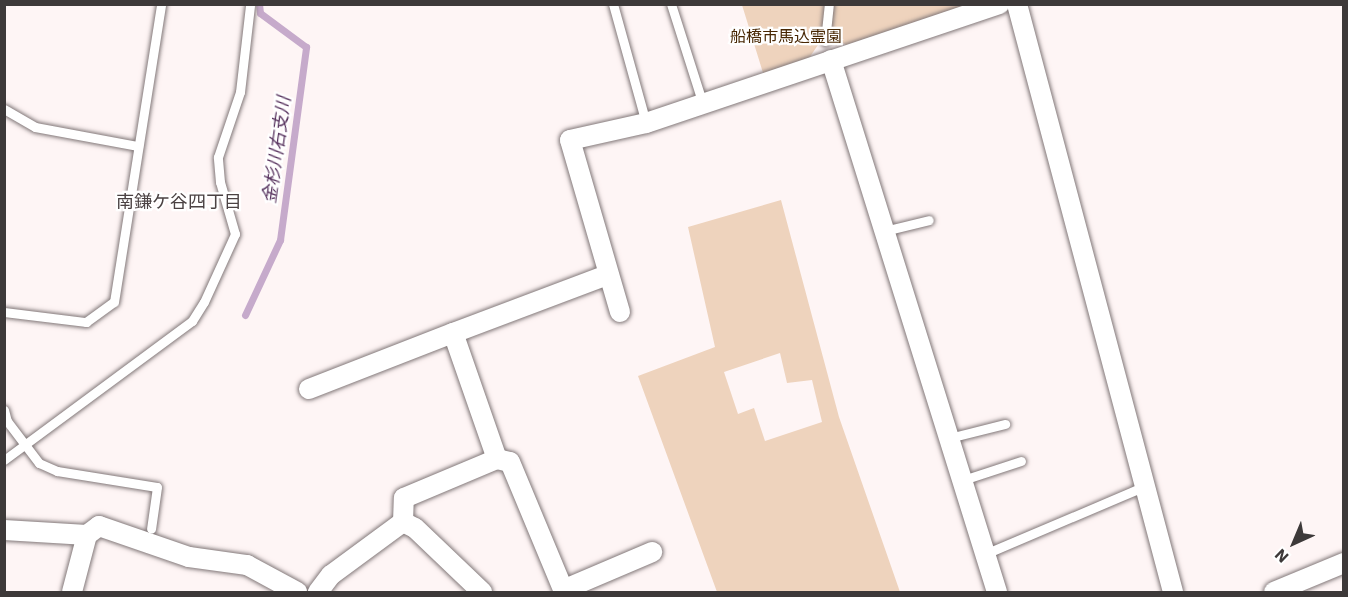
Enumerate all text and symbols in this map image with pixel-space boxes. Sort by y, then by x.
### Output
park label: 船橋市馬込霊園 [730,26,842,46]
water label: 金杉川右支川 [259,95,295,205]
district label: 南鎌ケ谷四丁目 [116,191,242,213]
north arrow [1264,513,1324,573]
text: N [1270,545,1293,567]

